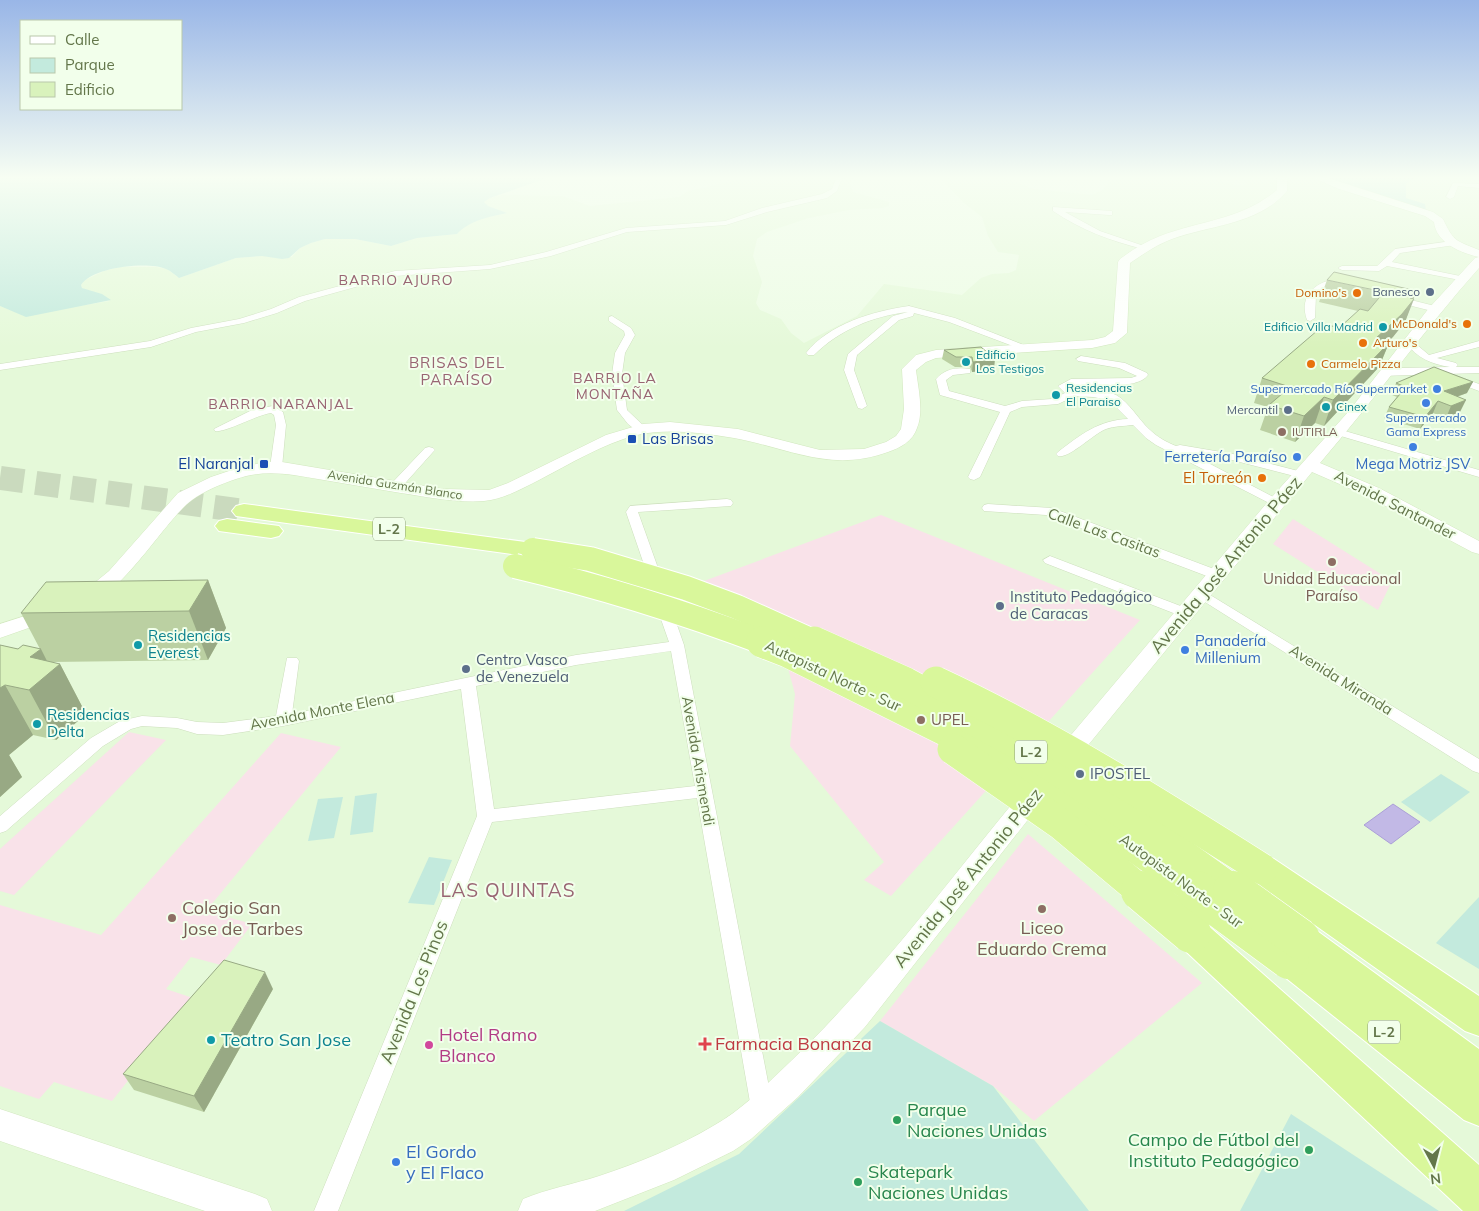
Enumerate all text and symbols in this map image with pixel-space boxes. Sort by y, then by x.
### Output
legend [20,20,182,110]
text: Calle [65,30,99,49]
text: Parque [65,55,115,74]
text: Edificio [65,80,115,99]
district label: BARRIO AJURO [339,271,454,289]
place label: Banesco [1372,284,1420,299]
place label: Domino's [1295,285,1347,300]
marker: Banesco [1424,286,1436,298]
marker: Domino's [1351,287,1363,299]
place label: McDonald's [1392,316,1457,331]
marker: McDonald's [1461,318,1473,330]
place label: Edificio Villa Madrid [1264,319,1373,334]
marker: Edificio Villa Madrid [1377,321,1389,333]
place label: Arturo's [1373,335,1417,350]
marker: Arturo's [1357,337,1369,349]
place label: Edificio Los Testigos [976,347,1044,376]
district label: BRISAS DEL PARAÍSO [409,353,505,389]
marker: Edificio Los Testigos [960,356,972,368]
place label: Carmelo Pizza [1321,356,1401,371]
marker: Carmelo Pizza [1305,358,1317,370]
district label: BARRIO LA MONTAÑA [573,369,657,403]
place label: Residencias El Paraiso [1066,380,1132,409]
place label: Supermercado Río Supermarket [1250,381,1427,396]
marker: Supermercado Río Supermarket [1431,383,1443,395]
marker: Residencias El Paraiso [1050,389,1062,401]
district label: BARRIO NARANJAL [208,395,354,413]
marker: Supermercado Gama Express [1420,397,1432,409]
place label: Cinex [1336,399,1368,414]
marker: Cinex [1320,401,1332,413]
place label: Mercantil [1227,402,1278,417]
marker: Mercantil [1282,404,1294,416]
place label: Supermercado Gama Express [1386,410,1467,439]
place label: IUTIRLA [1292,424,1338,439]
marker: IUTIRLA [1276,426,1288,438]
place label: Las Brisas [642,429,714,448]
marker: Las Brisas [626,433,638,445]
marker: Mega Motriz JSV [1407,441,1419,453]
place label: Ferretería Paraíso [1164,447,1287,466]
marker: Ferretería Paraíso [1291,451,1303,463]
place label: El Naranjal [178,454,254,473]
place label: Mega Motriz JSV [1356,454,1471,473]
marker: El Naranjal [258,458,270,470]
street label: Avenida Guzmán Blanco [327,466,464,503]
street label: Avenida Santander [1331,466,1460,544]
place label: El Torreón [1183,468,1252,487]
street label: Avenida José Antonio Páez [1145,471,1307,658]
marker: El Torreón [1256,472,1268,484]
street label: Calle Las Casitas [1045,503,1163,562]
road number: L-2 [373,518,405,540]
marker: Unidad Educacional Paraíso [1326,556,1338,568]
place label: Unidad Educacional Paraíso [1263,569,1401,605]
place label: Instituto Pedagógico de Caracas [1010,587,1152,623]
marker: Instituto Pedagógico de Caracas [994,600,1006,612]
place label: Residencias Everest [148,626,231,662]
place label: Panadería Millenium [1195,631,1266,667]
street label: Autopista Norte - Sur [762,636,905,716]
marker: Residencias Everest [132,639,144,651]
street label: Avenida Miranda [1286,640,1397,719]
marker: Panadería Millenium [1179,644,1191,656]
place label: Centro Vasco de Venezuela [476,650,569,686]
marker: Centro Vasco de Venezuela [460,663,472,675]
street label: Avenida Monte Elena [248,687,396,734]
street label: Avenida Arismendi [678,695,719,827]
place label: Residencias Delta [47,705,130,741]
place label: UPEL [931,710,969,729]
marker: UPEL [915,714,927,726]
marker: Residencias Delta [31,718,43,730]
road number: L-2 [1015,740,1047,764]
place label: IPOSTEL [1090,764,1150,783]
marker: IPOSTEL [1074,768,1086,780]
street label: Avenida José Antonio Páez [888,783,1047,972]
street label: Autopista Norte - Sur [1116,829,1247,932]
district label: LAS QUINTAS [441,878,575,902]
place label: Colegio San Jose de Tarbes [182,896,303,940]
marker: Liceo Eduardo Crema [1036,903,1048,915]
marker: Colegio San Jose de Tarbes [166,912,178,924]
place label: Liceo Eduardo Crema [977,916,1107,960]
street label: Avenida Los Pinos [374,917,453,1067]
road number: L-2 [1368,1020,1400,1044]
place label: Hotel Ramo Blanco [439,1023,537,1067]
place label: Teatro San Jose [221,1028,351,1051]
place label: Farmacia Bonanza [715,1032,872,1055]
marker: Teatro San Jose [205,1034,217,1046]
marker: Farmacia Bonanza [699,1038,711,1050]
marker: Hotel Ramo Blanco [423,1039,435,1051]
place label: Parque Naciones Unidas [907,1098,1047,1142]
marker: Parque Naciones Unidas [891,1114,903,1126]
place label: Campo de Fútbol del Instituto Pedagógico [1128,1128,1299,1172]
place label: El Gordo y El Flaco [406,1140,484,1184]
north arrow [1409,1141,1459,1191]
marker: Campo de Fútbol del Instituto Pedagógico [1303,1144,1315,1156]
marker: El Gordo y El Flaco [390,1156,402,1168]
place label: Skatepark Naciones Unidas [868,1160,1008,1204]
text: N [1429,1169,1442,1188]
marker: Skatepark Naciones Unidas [852,1176,864,1188]

